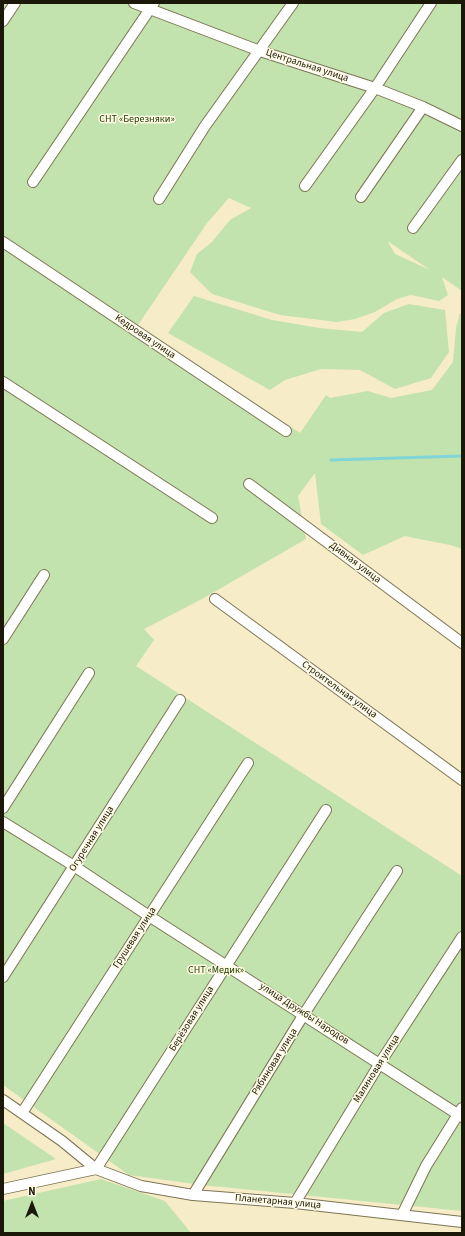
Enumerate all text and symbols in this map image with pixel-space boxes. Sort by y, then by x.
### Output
street label: Центральная улица [264,47,350,85]
park label: СНТ «Березняки» [99,114,175,126]
street label: Кедровая улица [112,312,178,362]
street label: Дивная улица [327,540,383,586]
street label: Строительная улица [299,659,379,721]
street label: Огуречная улица [67,804,117,874]
street label: Грушевая улица [111,905,159,971]
park label: СНТ «Медик» [188,965,244,977]
street label: улица Дружбы Народов [257,981,351,1047]
street label: Берёзовая улица [167,984,217,1054]
street label: Рябиновая улица [250,1027,300,1097]
street label: Малиновая улица [351,1033,403,1105]
north arrow [12,1184,52,1224]
text: N [28,1184,36,1199]
street label: Планетарная улица [235,1192,321,1212]

